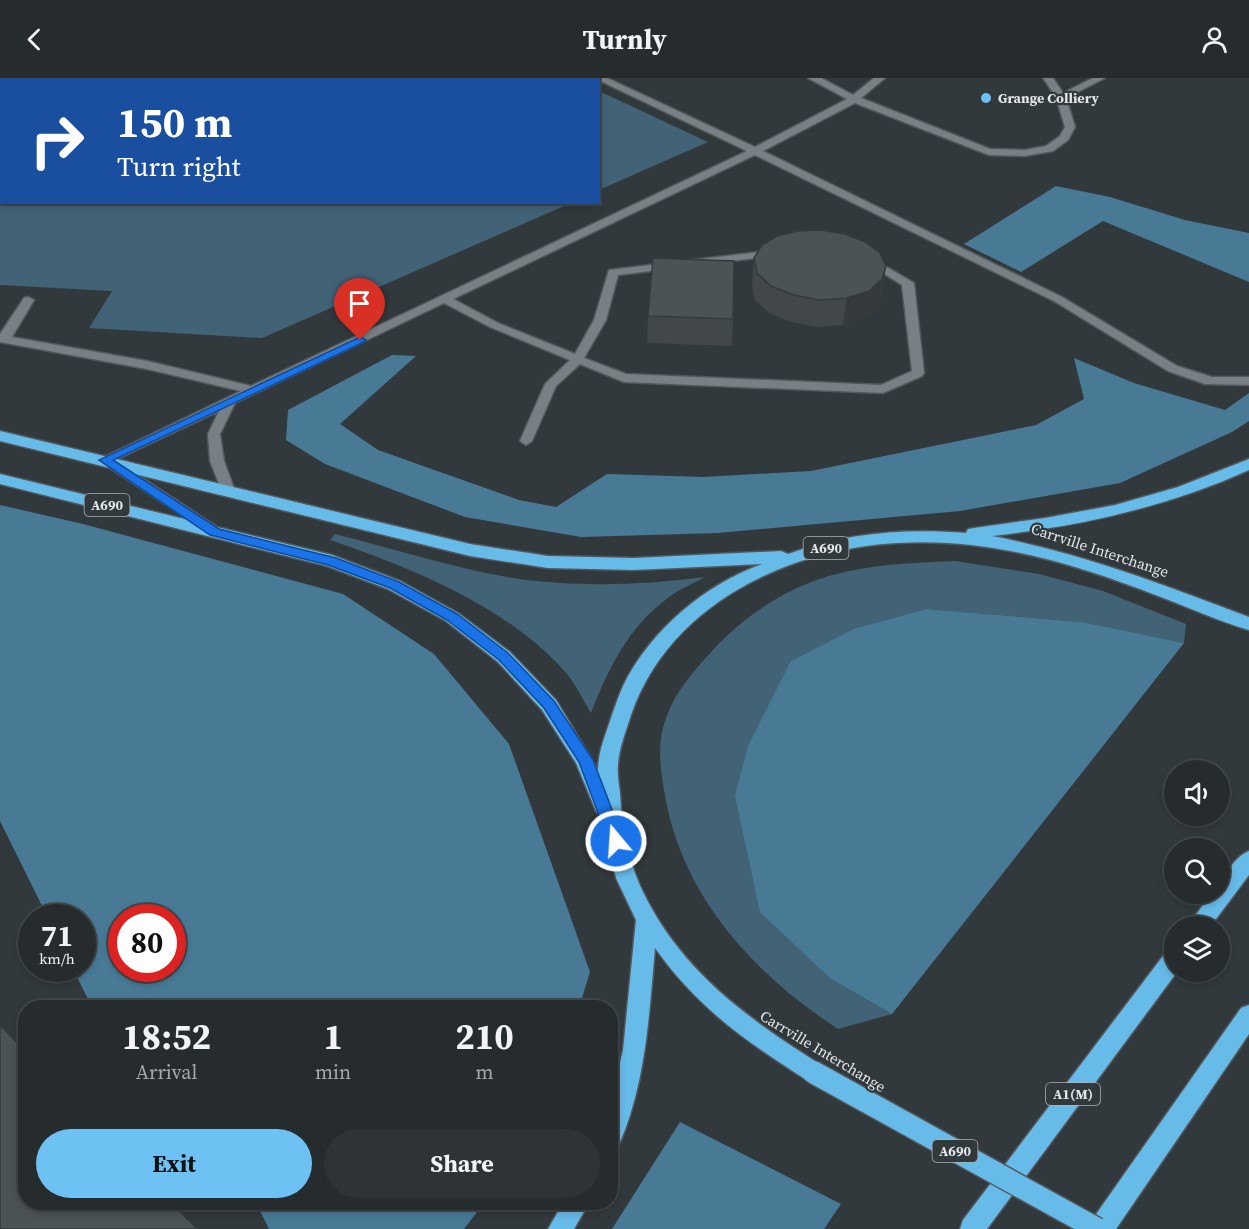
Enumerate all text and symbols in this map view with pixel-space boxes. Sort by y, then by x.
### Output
text: Turnly [582,21,667,58]
icon: back [18,23,51,56]
icon: person [1198,23,1231,56]
place label: Grange Colliery [998,88,1099,108]
marker: Grange Colliery [979,91,993,105]
text: 150 m [117,93,232,151]
icon: right [18,102,96,180]
text: Turn right [117,148,241,185]
pin [334,278,385,340]
icon: arrive [343,287,376,320]
road number: A690 [84,494,130,516]
street label: Carrville Interchange [1029,518,1172,582]
road number: A690 [804,537,848,559]
map controls [1164,760,1230,982]
button: sound [1164,760,1230,826]
position arrow [584,809,648,873]
button: search [1164,838,1230,904]
speed limit sign: 80 [108,904,186,982]
text: 71 [41,915,73,956]
button: layers [1164,916,1230,982]
text: km/h [39,948,75,969]
street label: Carrville Interchange [756,1005,890,1097]
text: 18:52 [122,1012,211,1061]
text: 1 [323,1012,343,1061]
text: 210 [455,1012,514,1061]
text: Arrival [136,1058,197,1086]
text: min [315,1058,351,1086]
text: m [476,1058,494,1086]
road number: A1(M) [1046,1083,1100,1105]
button: Exit [36,1129,312,1198]
button: Share [324,1129,600,1198]
road number: A690 [932,1140,978,1162]

